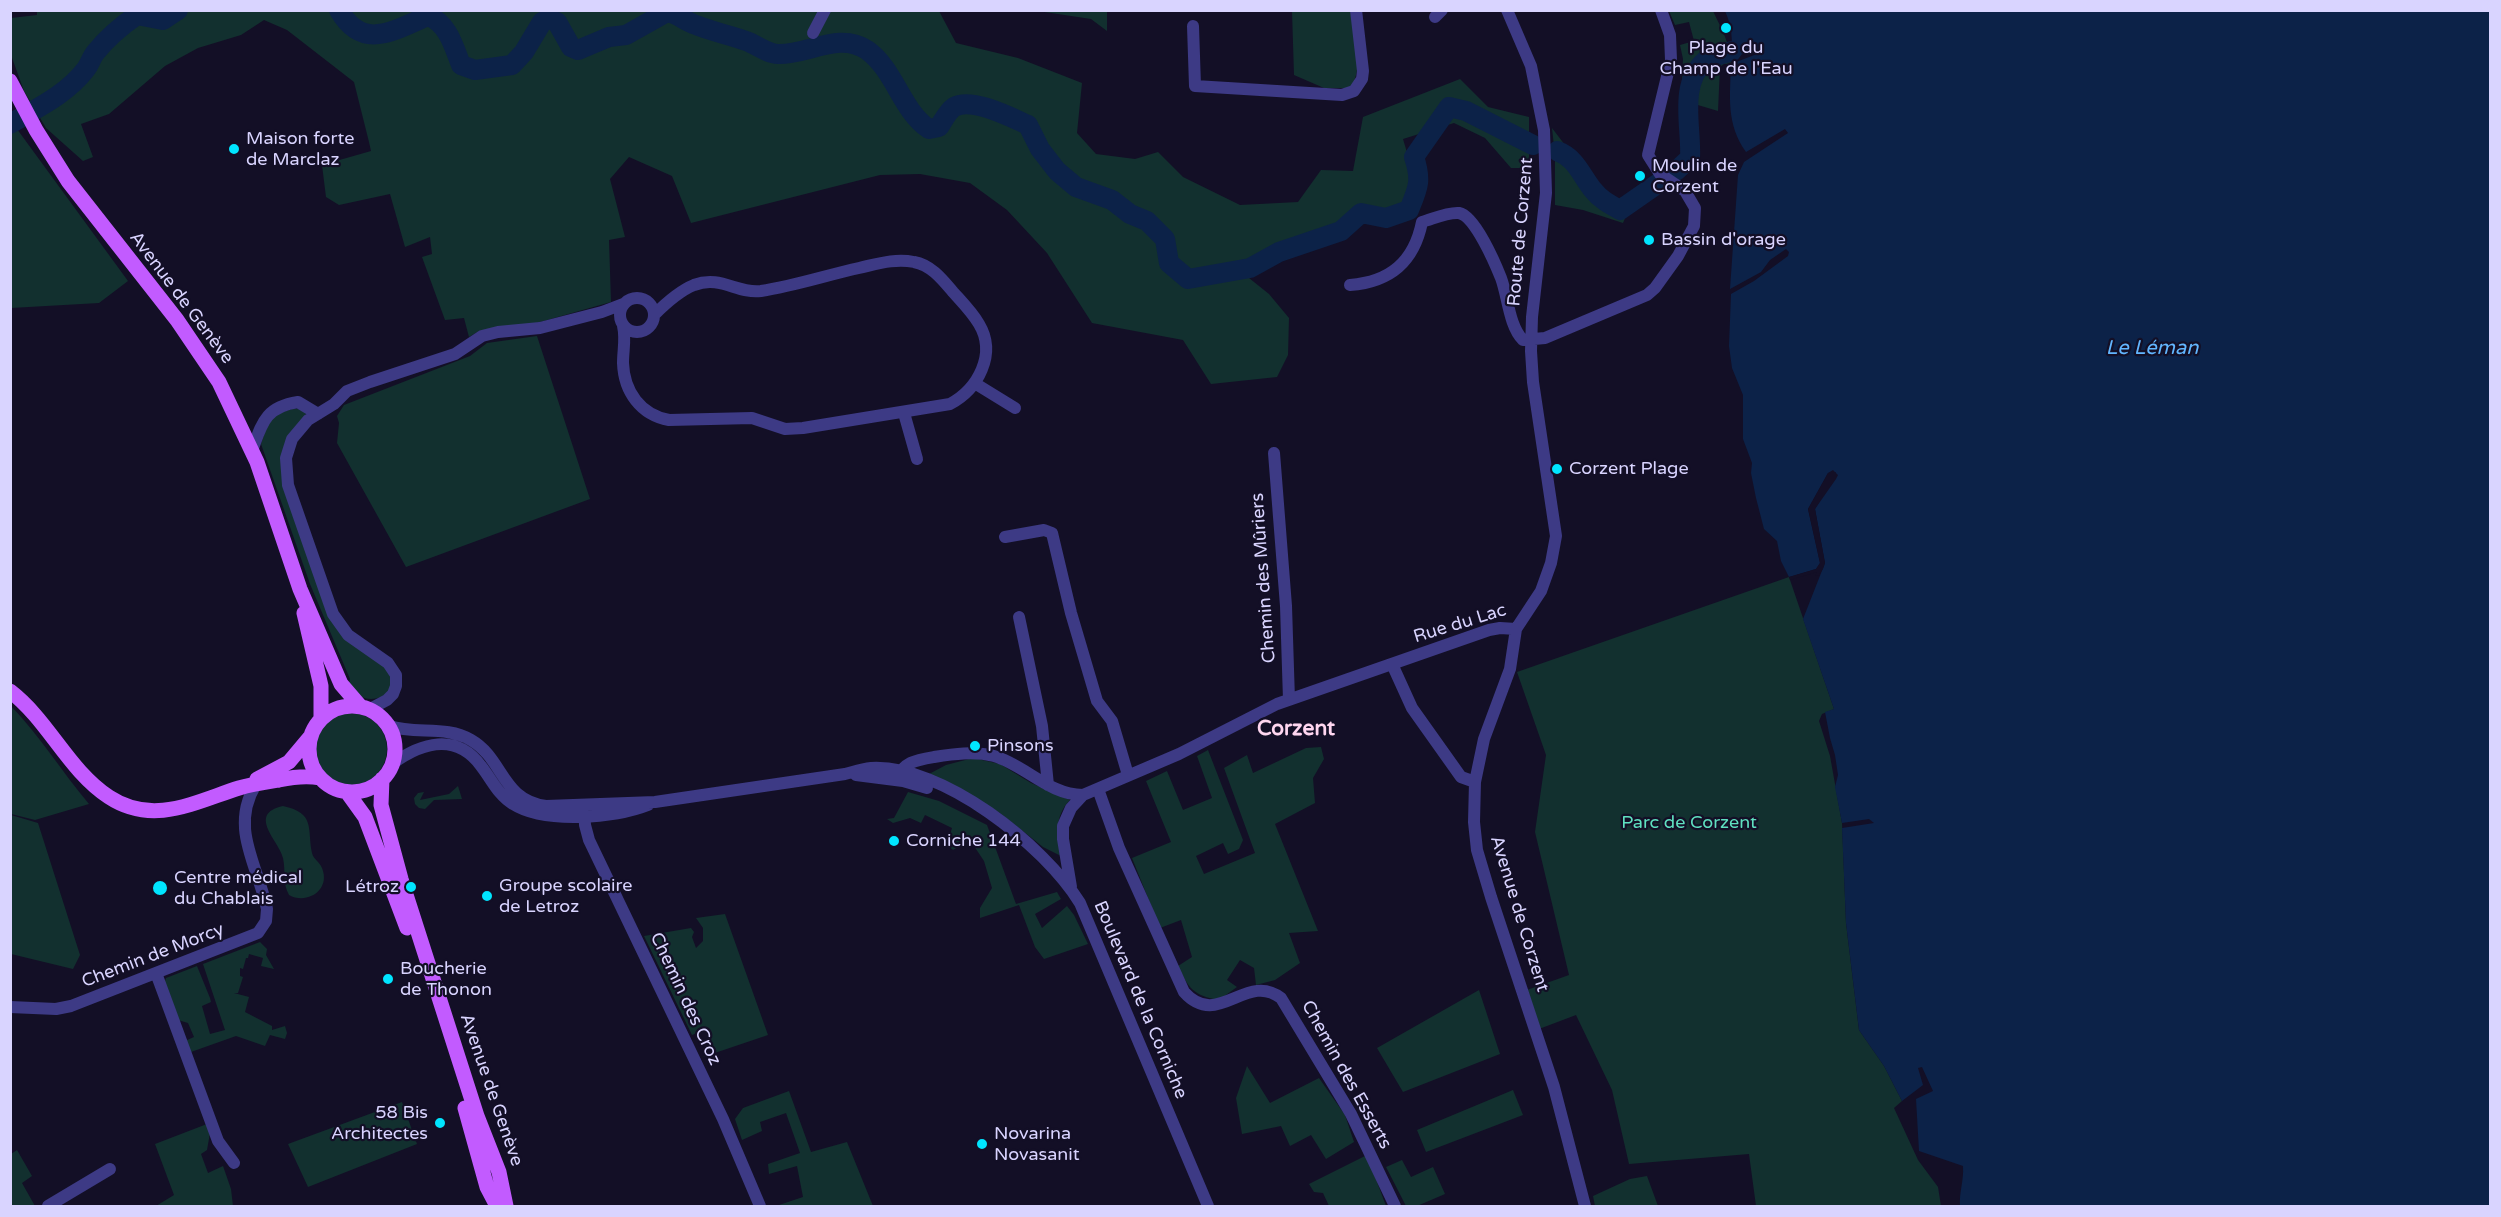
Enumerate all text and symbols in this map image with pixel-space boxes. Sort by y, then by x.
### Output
marker: Plage du Champ de l'Eau [1719,21,1733,35]
place label: Plage du Champ de l'Eau [1659,37,1793,80]
place label: Maison forte de Marclaz [246,128,354,170]
marker: Maison forte de Marclaz [227,142,241,156]
place label: Moulin de Corzent [1652,155,1737,198]
street label: Route de Corzent [1504,157,1538,307]
marker: Moulin de Corzent [1633,169,1647,183]
street label: Avenue de Genève [124,228,238,368]
place label: Bassin d'orage [1661,229,1786,251]
marker: Bassin d'orage [1642,233,1656,247]
water label: Le Léman [2106,337,2198,361]
place label: Corzent Plage [1569,458,1689,480]
marker: Corzent Plage [1550,462,1564,476]
street label: Chemin des Mûriers [1247,492,1281,664]
street label: Rue du Lac [1411,600,1509,648]
district label: Corzent [1257,716,1335,742]
place label: Pinsons [987,735,1054,757]
marker: Pinsons [968,739,982,753]
park label: Parc de Corzent [1621,812,1757,834]
place label: Corniche 144 [906,830,1021,852]
street label: Avenue de Corzent [1485,833,1553,995]
marker: Corniche 144 [887,834,901,848]
place label: Centre médical du Chablais [174,867,302,910]
place label: Groupe scolaire de Letroz [499,875,632,918]
place label: Létroz [345,876,399,898]
marker: Centre médical du Chablais [151,879,169,897]
marker: Létroz [404,880,418,894]
marker: Groupe scolaire de Letroz [480,889,494,903]
street label: Boulevard de la Corniche [1088,898,1192,1102]
street label: Chemin de Morcy [79,919,227,993]
street label: Chemin des Croz [645,929,725,1069]
place label: Boucherie de Thonon [400,958,492,1000]
marker: Boucherie de Thonon [381,972,395,986]
street label: Chemin des Esserts [1296,997,1396,1153]
street label: Avenue de Genève [455,1011,527,1169]
place label: 58 Bis Architectes [331,1102,428,1144]
marker: 58 Bis Architectes [433,1116,447,1130]
place label: Novarina Novasanit [994,1123,1080,1166]
marker: Novarina Novasanit [975,1137,989,1151]

